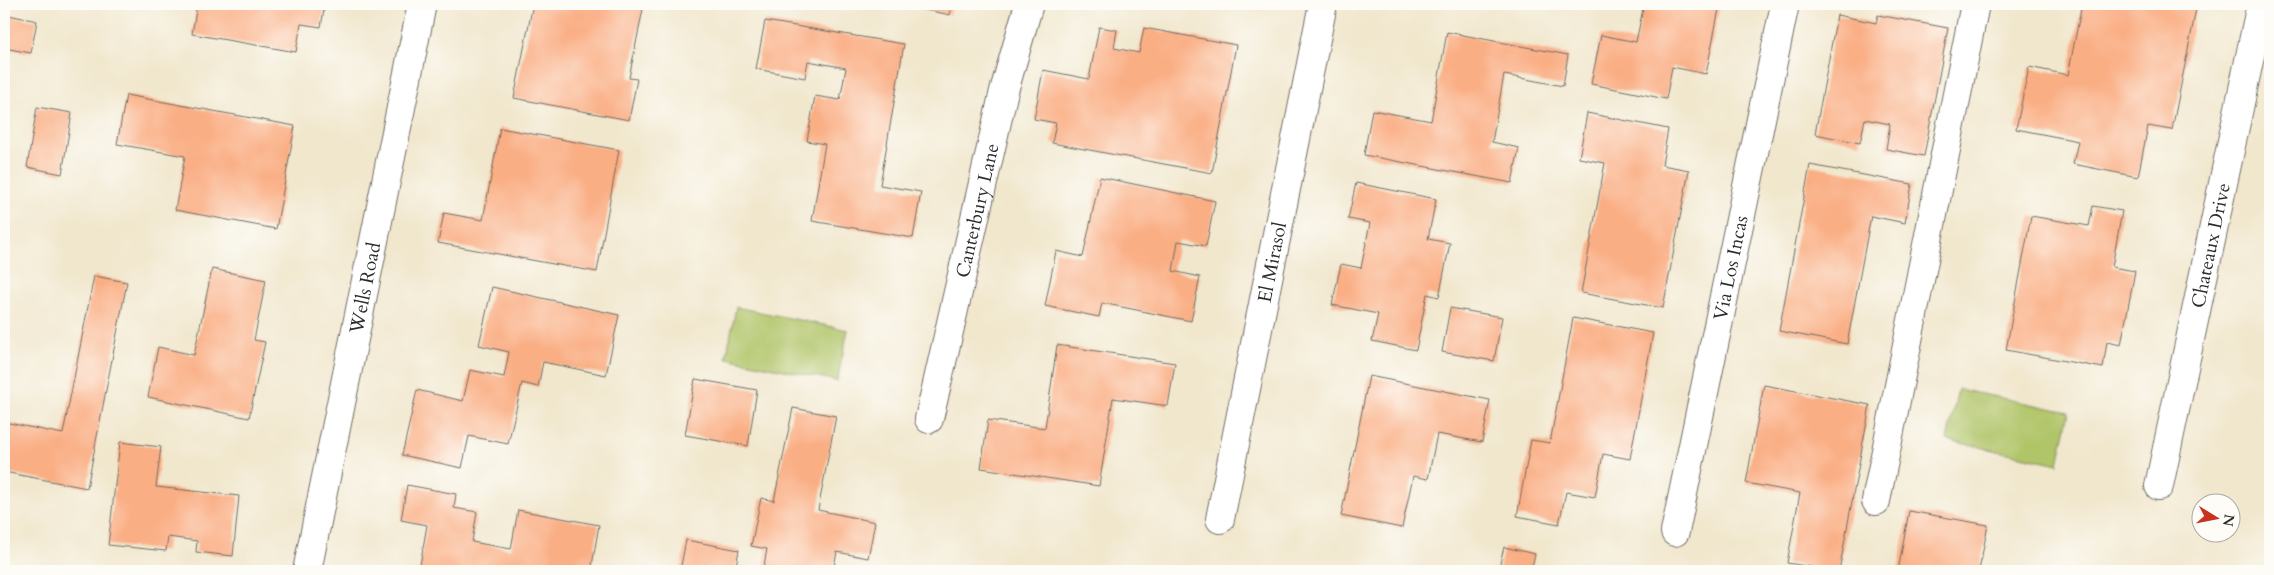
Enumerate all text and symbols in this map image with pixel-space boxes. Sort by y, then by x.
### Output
street label: Canterbury Lane [950,141,1006,280]
street label: Chateaux Drive [2185,181,2237,310]
street label: Via Los Incas [1707,213,1755,323]
street label: El Mirasol [1252,220,1293,305]
street label: Wells Road [343,240,387,337]
north arrow [2192,492,2242,542]
text: N [2218,513,2239,528]

